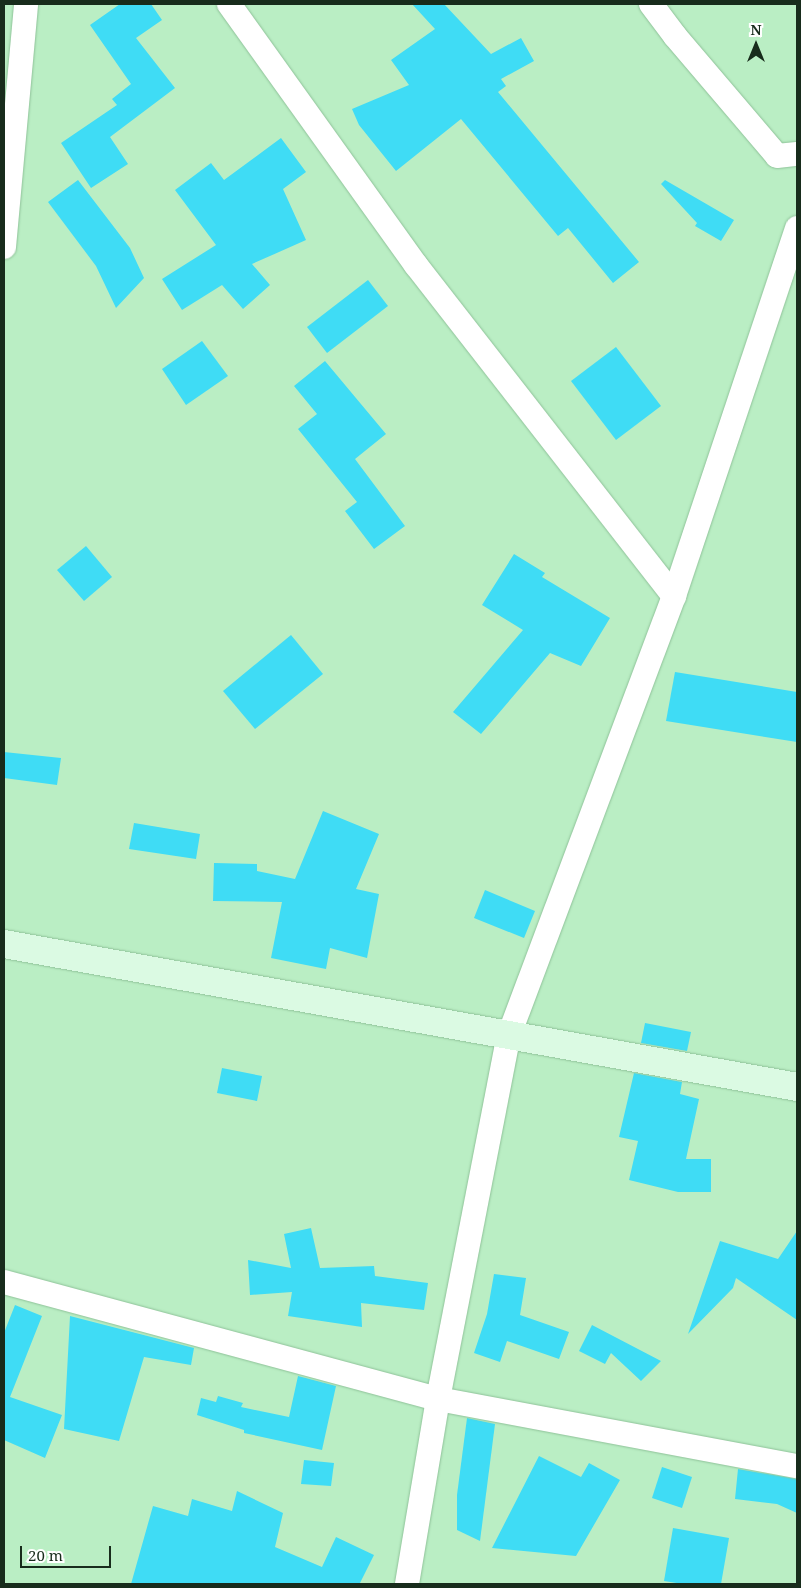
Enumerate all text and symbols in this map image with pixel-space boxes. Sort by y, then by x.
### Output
north arrow [731,20,781,70]
text: N [750,20,762,39]
scale bar [22,1536,114,1568]
text: 20 m [28,1545,63,1565]

